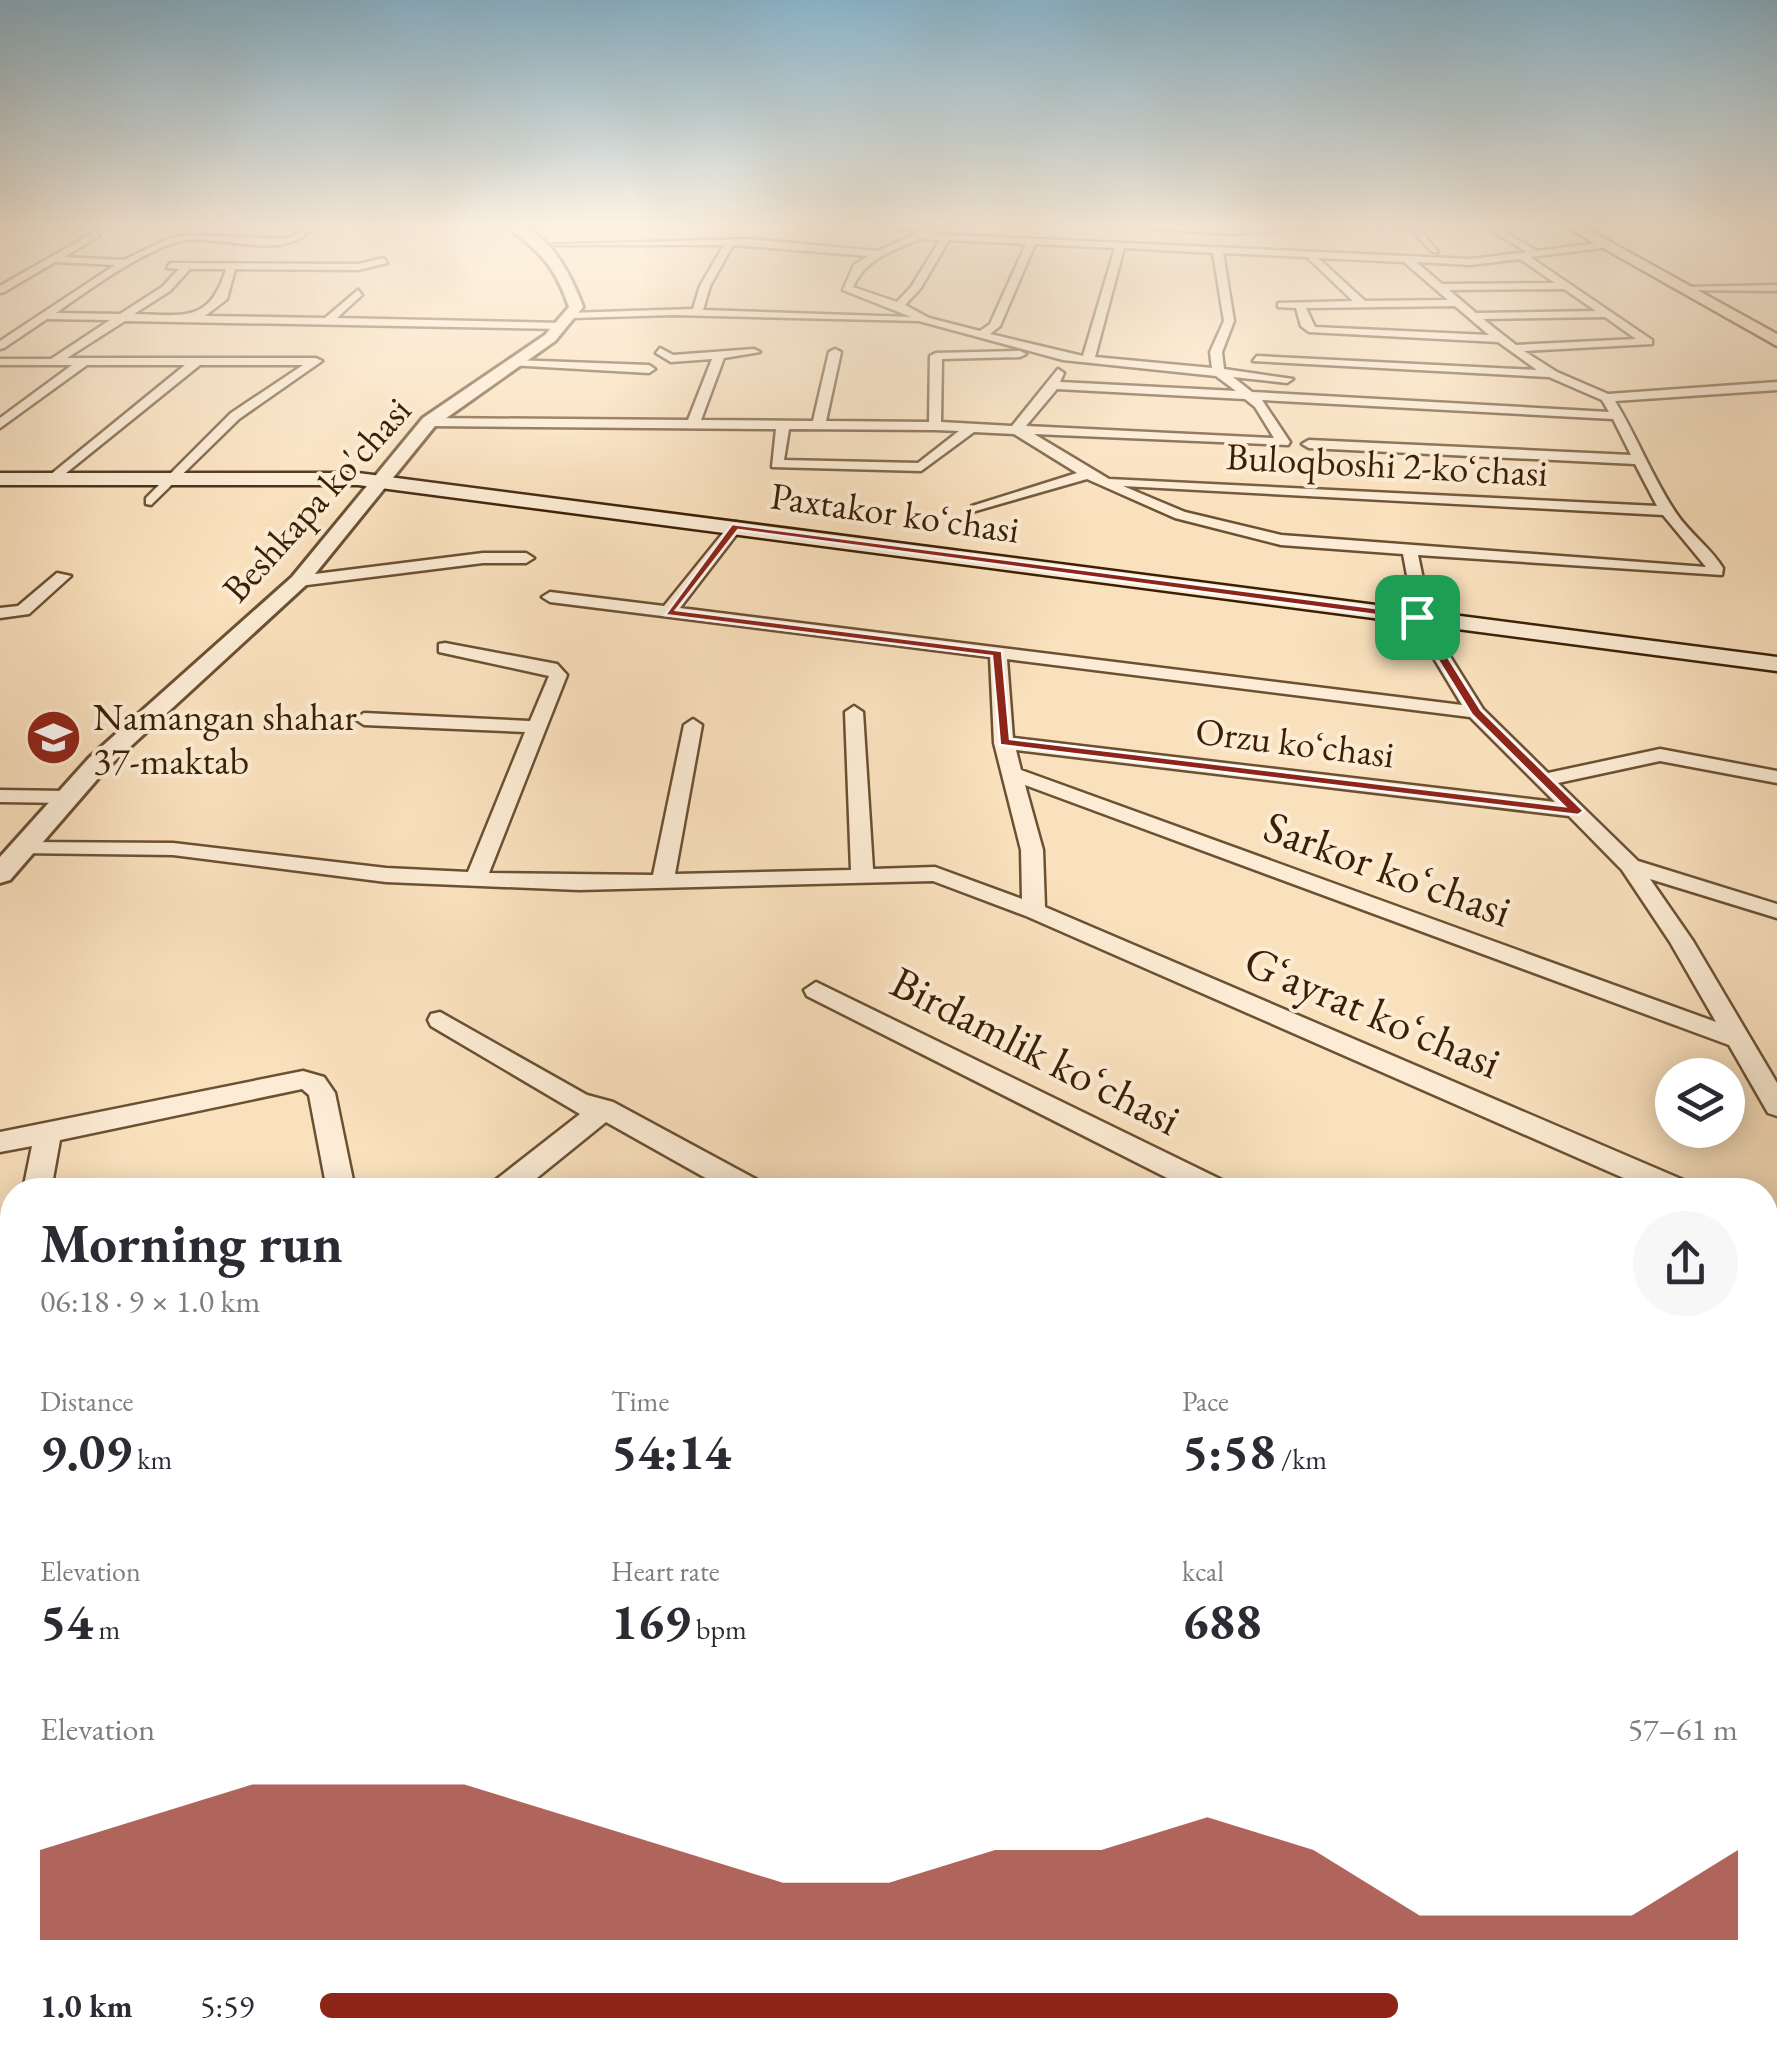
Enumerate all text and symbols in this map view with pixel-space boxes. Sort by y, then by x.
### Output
street label: Beshkapa ko'chasi [211,386,421,612]
street label: Buloqboshi 2-koʻchasi [1225,431,1549,497]
street label: Paxtakor koʻchasi [767,470,1023,554]
pin [1375,575,1460,660]
icon: arrive [1390,590,1445,645]
place label: Namangan shahar 37-maktab [93,692,357,785]
street label: Orzu koʻchasi [1193,706,1397,778]
school or university icon: Namangan shahar 37-maktab [24,708,84,768]
street label: Sarkor koʻchasi [1257,797,1519,939]
street label: Gʻayrat koʻchasi [1236,931,1510,1091]
street label: Birdamlik koʻchasi [881,952,1191,1148]
map controls [1655,1058,1745,1148]
button: layers [1655,1058,1745,1148]
text: Morning run [40,1207,343,1278]
button: share [1633,1211,1738,1316]
text: 06:18 · 9 × 1.0 km [40,1280,260,1322]
text: Distance [40,1383,134,1419]
text: Time [611,1383,669,1419]
text: Pace [1182,1383,1229,1419]
text: 9.09 [40,1419,132,1484]
text: 54:14 [611,1419,731,1484]
text: 5:58 [1182,1419,1275,1484]
text: km [132,1441,172,1477]
text: /km [1275,1441,1327,1477]
text: Elevation [40,1553,141,1589]
text: Heart rate [611,1553,720,1589]
text: kcal [1182,1553,1224,1589]
text: 54 [40,1589,93,1654]
text: 169 [611,1589,690,1654]
text: 688 [1182,1589,1261,1654]
text: m [93,1611,120,1647]
text: bpm [690,1611,747,1647]
text: Elevation [40,1708,155,1750]
text: 57–61 m [1628,1708,1738,1750]
text: 1.0 km [40,1985,133,2027]
text: 5:59 [200,1985,254,2027]

